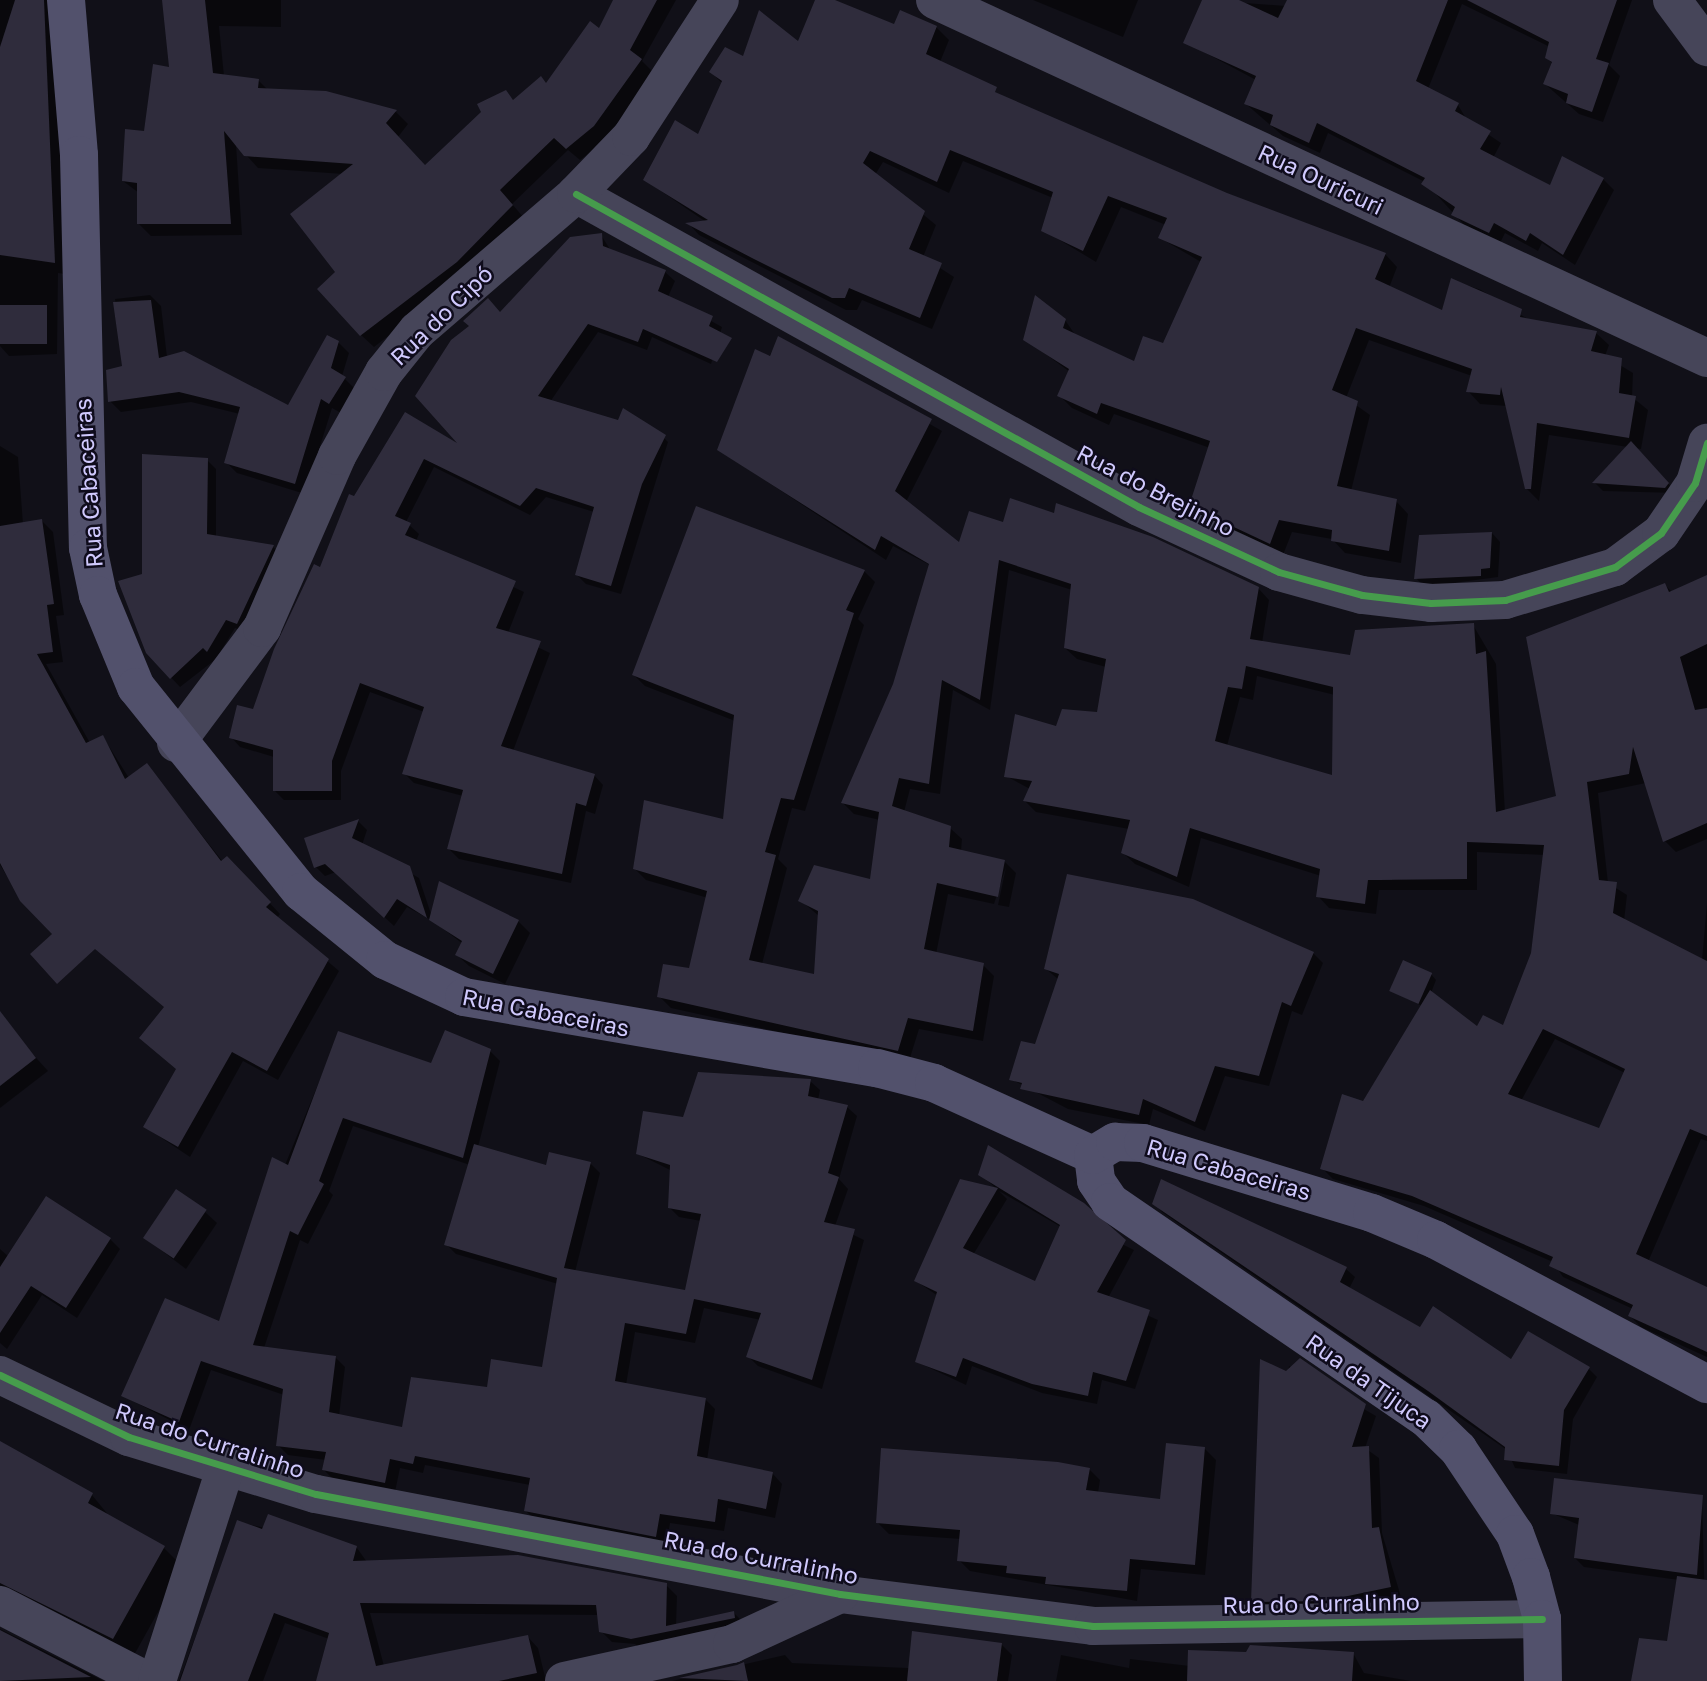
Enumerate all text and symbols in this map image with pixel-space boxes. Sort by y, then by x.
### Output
street label: Rua Ouricuri [1254,138,1388,220]
street label: Rua do Cipó [384,259,498,371]
street label: Rua Cabaceiras [68,397,108,569]
street label: Rua do Brejinho [1072,438,1240,542]
street label: Rua Cabaceiras [460,982,632,1042]
street label: Rua Cabaceiras [1144,1132,1314,1206]
street label: Rua da Tijuca [1301,1328,1437,1434]
street label: Rua do Curralinho [112,1396,308,1484]
street label: Rua do Curralinho [661,1525,861,1589]
street label: Rua do Curralinho [1222,1587,1420,1619]

